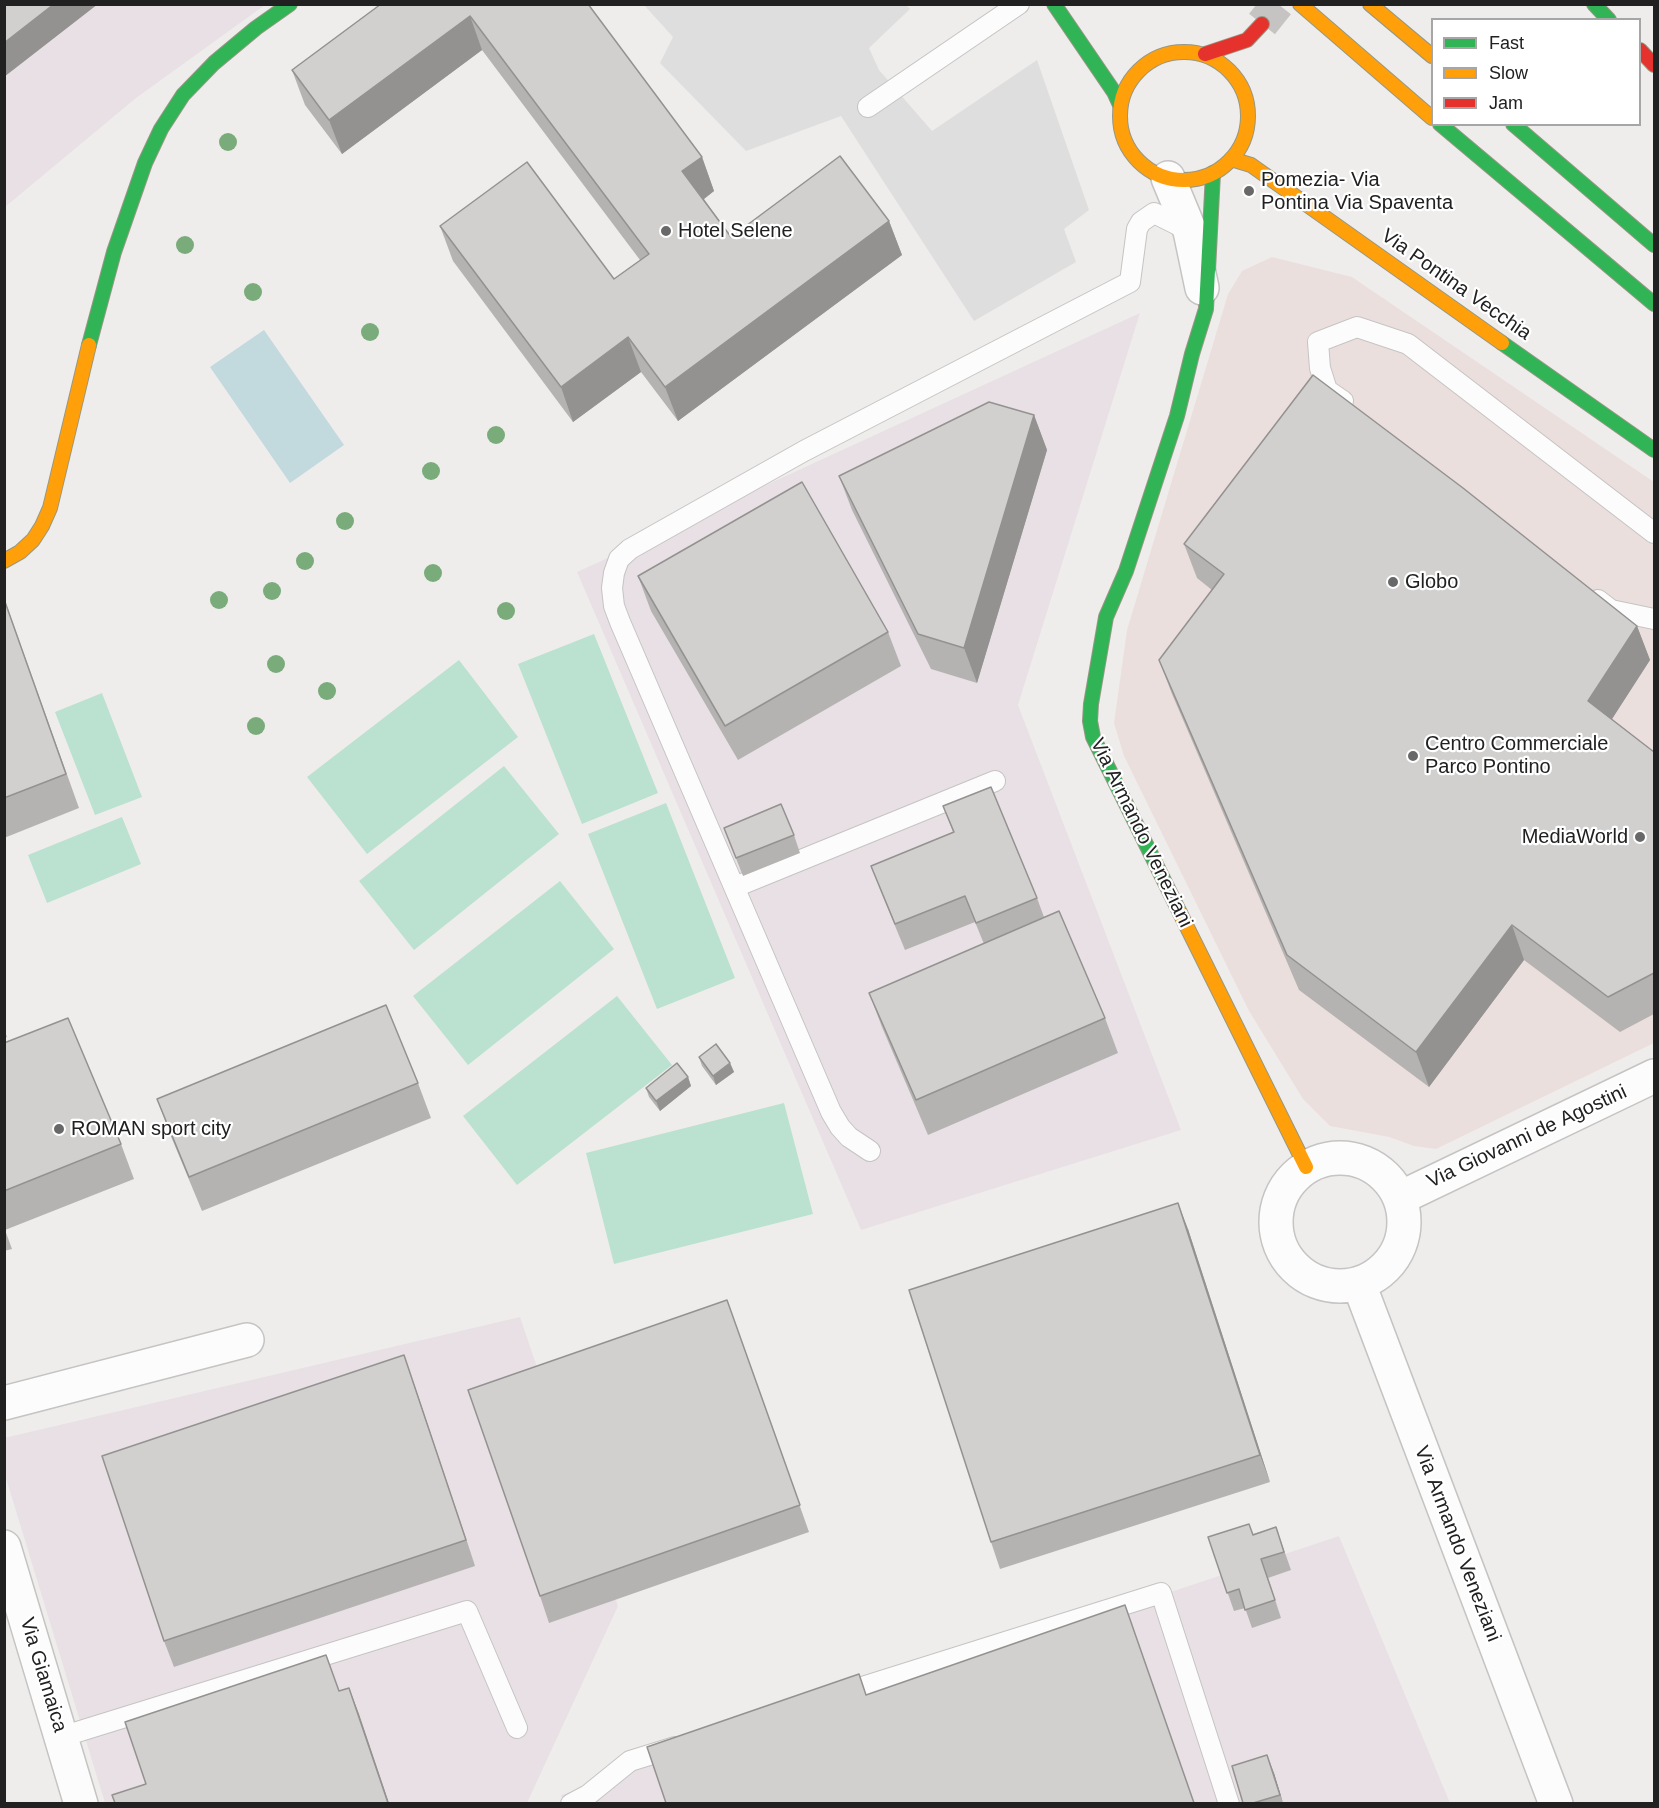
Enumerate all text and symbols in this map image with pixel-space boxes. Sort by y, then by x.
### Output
legend [1431,18,1641,126]
text: Fast [1489,33,1524,53]
text: Slow [1489,63,1528,83]
text: Jam [1489,93,1523,113]
place label: Pomezia- Via Pontina Via Spaventa [1261,168,1453,215]
marker: Pomezia- Via Pontina Via Spaventa [1242,184,1256,198]
place label: Hotel Selene [678,219,793,243]
marker: Hotel Selene [659,224,673,238]
street label: Via Pontina Vecchia [1376,224,1536,346]
place label: Globo [1405,570,1458,594]
marker: Globo [1386,575,1400,589]
place label: Centro Commerciale Parco Pontino [1425,732,1608,779]
street label: Via Armando Veneziani [1085,734,1197,932]
marker: Centro Commerciale Parco Pontino [1406,749,1420,763]
place label: MediaWorld [1522,825,1628,849]
marker: MediaWorld [1633,830,1647,844]
street label: Via Giovanni de Agostini [1423,1080,1631,1194]
place label: ROMAN sport city [71,1117,231,1141]
marker: ROMAN sport city [52,1122,66,1136]
street label: Via Armando Veneziani [1409,1443,1505,1645]
street label: Via Giamaica [14,1615,72,1735]

